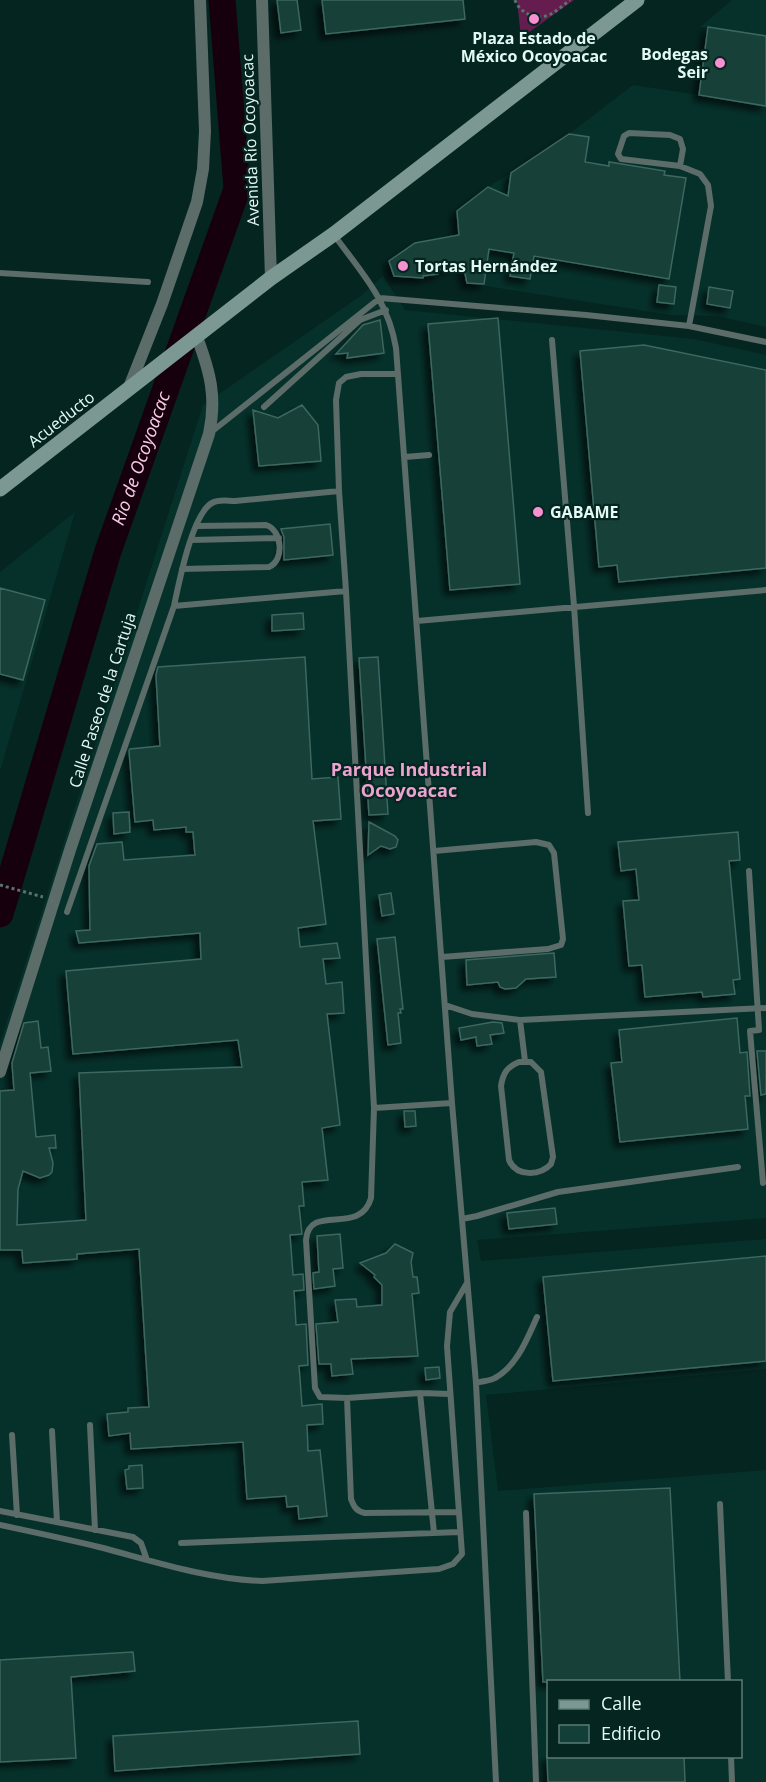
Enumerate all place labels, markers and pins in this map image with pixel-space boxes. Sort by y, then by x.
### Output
marker: Plaza Estado de México Ocoyoacac [527,12,541,26]
place label: Plaza Estado de México Ocoyoacac [461,27,607,67]
place label: Bodegas Seir [641,43,708,83]
marker: Bodegas Seir [713,56,727,70]
place label: Tortas Hernández [415,255,557,277]
marker: Tortas Hernández [396,259,410,273]
place label: GABAME [550,501,619,523]
marker: GABAME [531,505,545,519]

